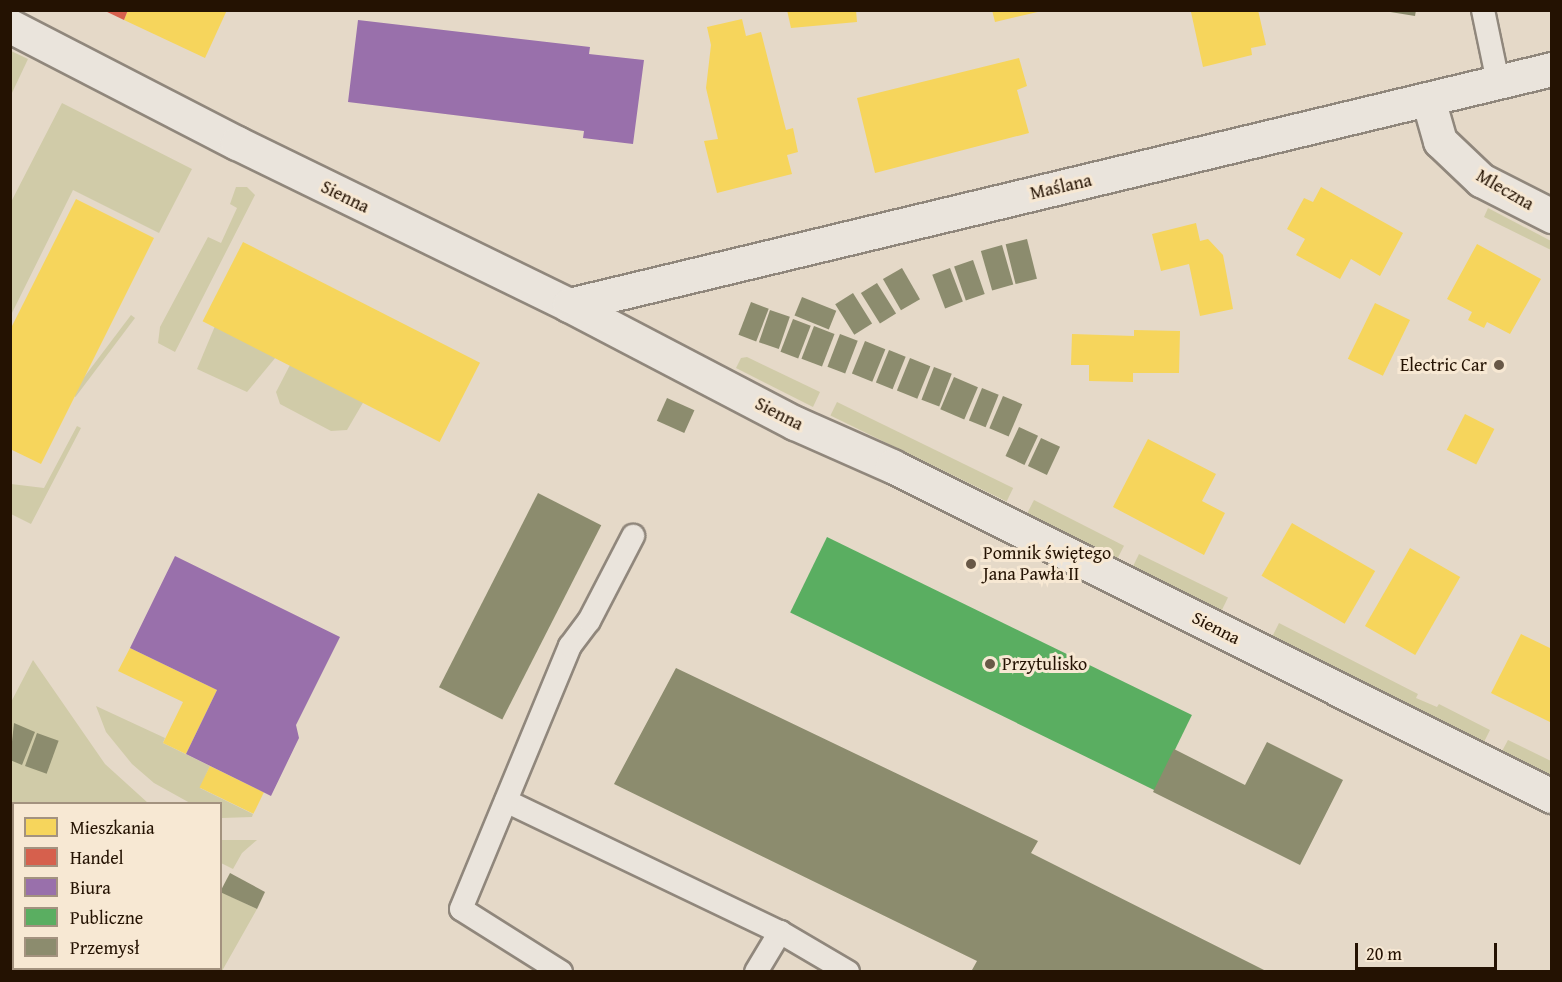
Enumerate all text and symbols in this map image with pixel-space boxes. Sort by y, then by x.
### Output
street label: Mleczna [1472,165,1538,215]
street label: Maślana [1028,169,1094,205]
street label: Sienna [317,176,373,218]
place label: Electric Car [1400,354,1487,376]
marker: Electric Car [1492,358,1506,372]
street label: Sienna [751,393,807,435]
place label: Pomnik świętego Jana Pawła II [983,543,1111,586]
marker: Pomnik świętego Jana Pawła II [964,557,978,571]
street label: Sienna [1188,607,1244,649]
place label: Przytulisko [1002,653,1087,675]
marker: Przytulisko [983,657,997,671]
legend [12,802,222,970]
text: Mieszkania [70,814,155,841]
text: Handel [70,844,124,871]
text: Biura [70,874,111,901]
text: Publiczne [70,904,143,931]
scale bar [1358,931,1500,969]
text: Przemysł [70,934,140,961]
text: 20 m [1366,940,1402,967]

